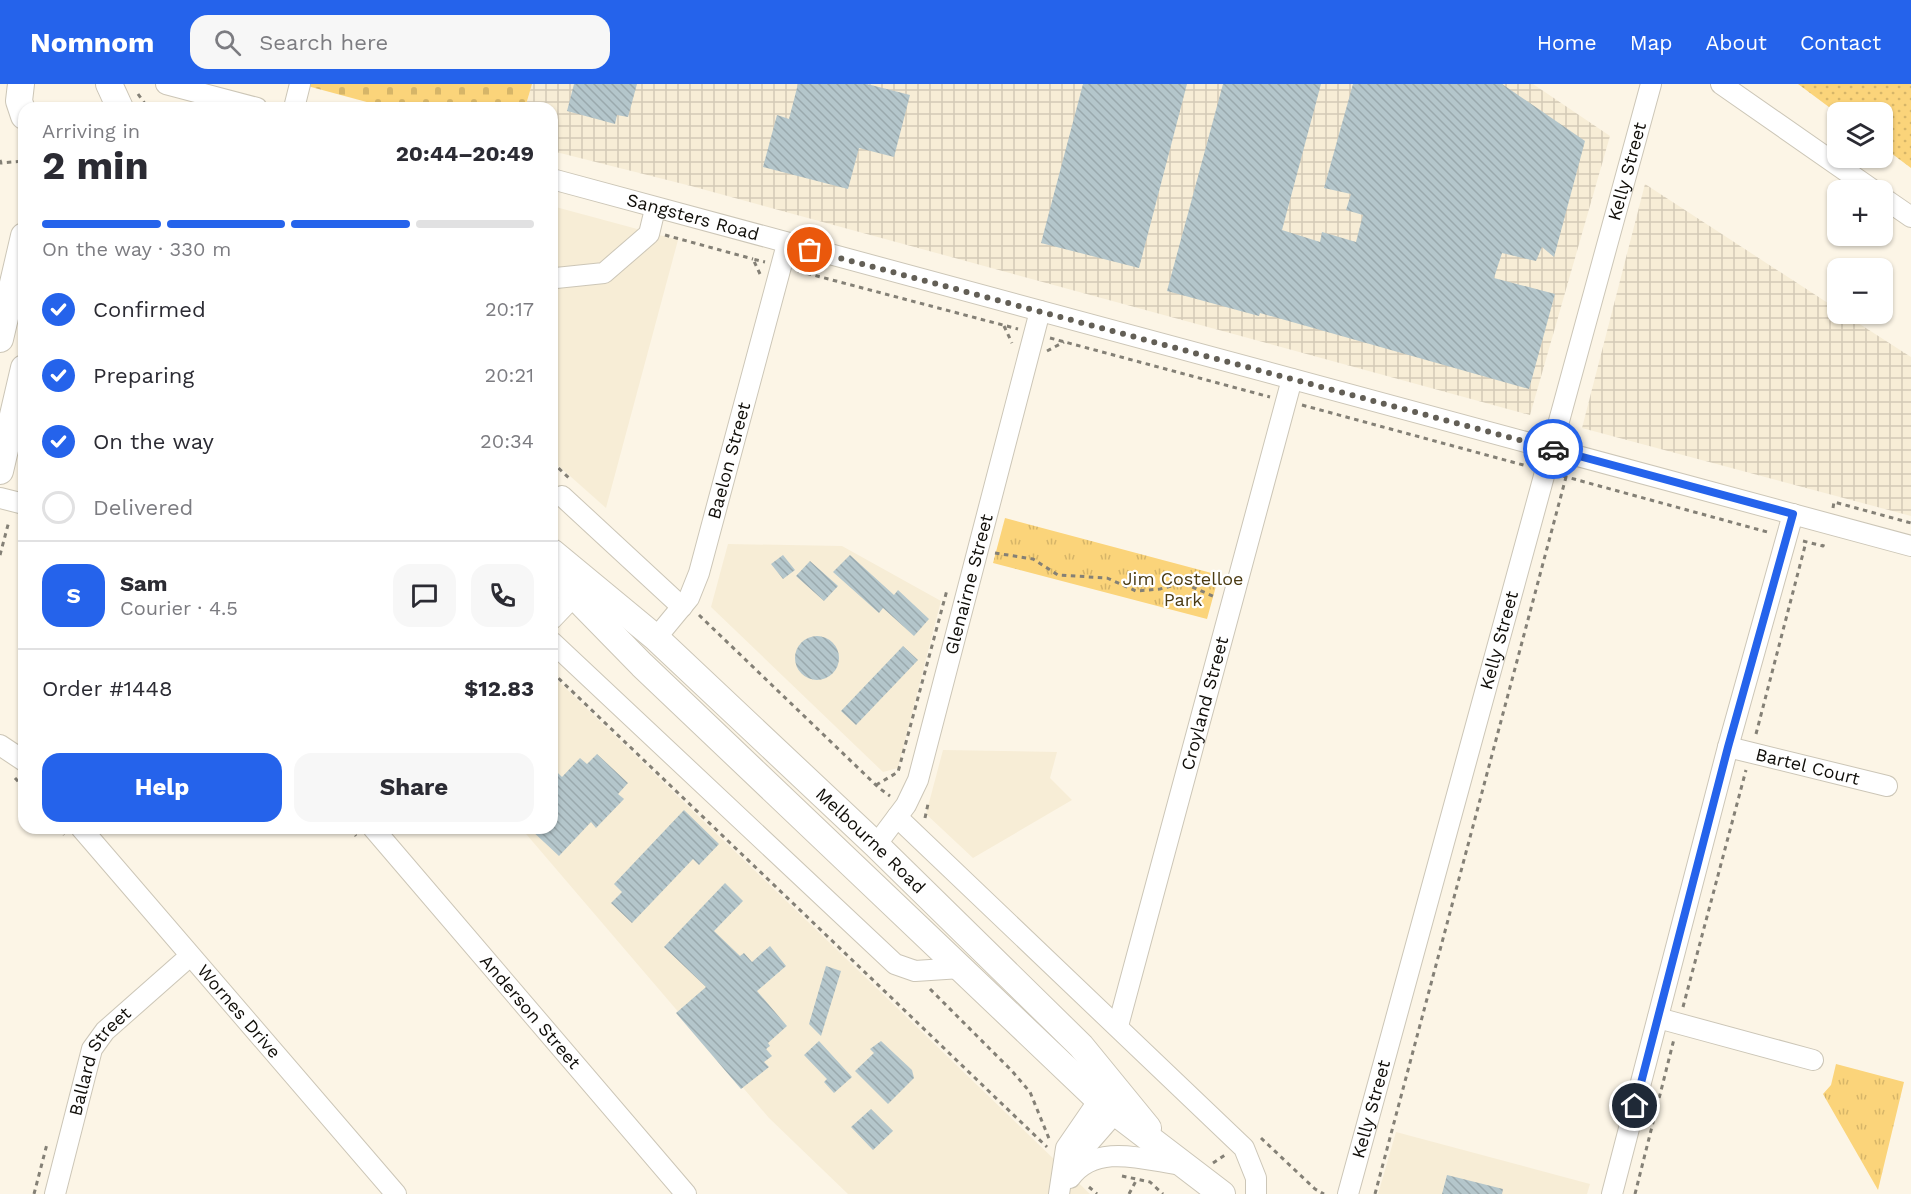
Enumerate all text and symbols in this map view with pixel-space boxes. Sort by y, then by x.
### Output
search box [190,15,610,69]
text: Nomnom [30,26,154,59]
icon: search [211,26,244,59]
text: Search here [259,30,388,55]
text: Home [1537,30,1597,55]
text: Map [1630,30,1673,55]
text: About [1706,30,1767,55]
text: Contact [1800,30,1881,55]
map controls [1827,102,1893,324]
button: layers [1827,102,1893,168]
text: Arriving in [42,119,140,143]
street label: Kelly Street [1603,119,1650,223]
text: 20:44–20:49 [396,141,534,166]
text: 2 min [42,143,149,188]
button: + [1827,180,1893,246]
street label: Sangsters Road [625,189,762,244]
pin [784,224,835,275]
icon: bag [793,233,826,266]
text: On the way · 330 m [42,237,231,261]
button: − [1827,258,1893,324]
icon: check [42,293,75,326]
text: Confirmed [93,297,206,322]
text: 20:17 [485,297,534,321]
icon: check [42,359,75,392]
text: Preparing [93,363,194,388]
text: 20:21 [485,363,534,387]
street label: Baelon Street [703,399,754,521]
courier [1523,419,1583,479]
icon: check [42,425,75,458]
text: On the way [93,429,214,454]
text: 20:34 [480,429,534,453]
icon: car [1537,433,1570,466]
text: Delivered [93,495,193,520]
street label: Glenairne Street [940,511,997,657]
button: chat [393,564,456,627]
button: phone [471,564,534,627]
park label: Jim Costelloe Park [1123,568,1243,610]
text: Sam [120,571,168,596]
text: S [66,583,81,608]
street label: Kelly Street [1475,588,1522,692]
text: Courier · 4.5 [120,596,238,620]
street label: Croyland Street [1176,634,1232,773]
text: Order #1448 [42,676,173,701]
text: $12.83 [464,676,534,701]
street label: Bartel Court [1754,743,1862,789]
button: Help [42,753,282,822]
button: Share [294,753,534,822]
street label: Melbourne Road [812,783,930,897]
street label: Anderson Street [476,950,586,1073]
street label: Wornes Drive [193,960,285,1062]
street label: Ballard Street [64,1002,135,1118]
street label: Kelly Street [1347,1057,1394,1161]
pin [1609,1080,1660,1131]
icon: home [1618,1089,1651,1122]

